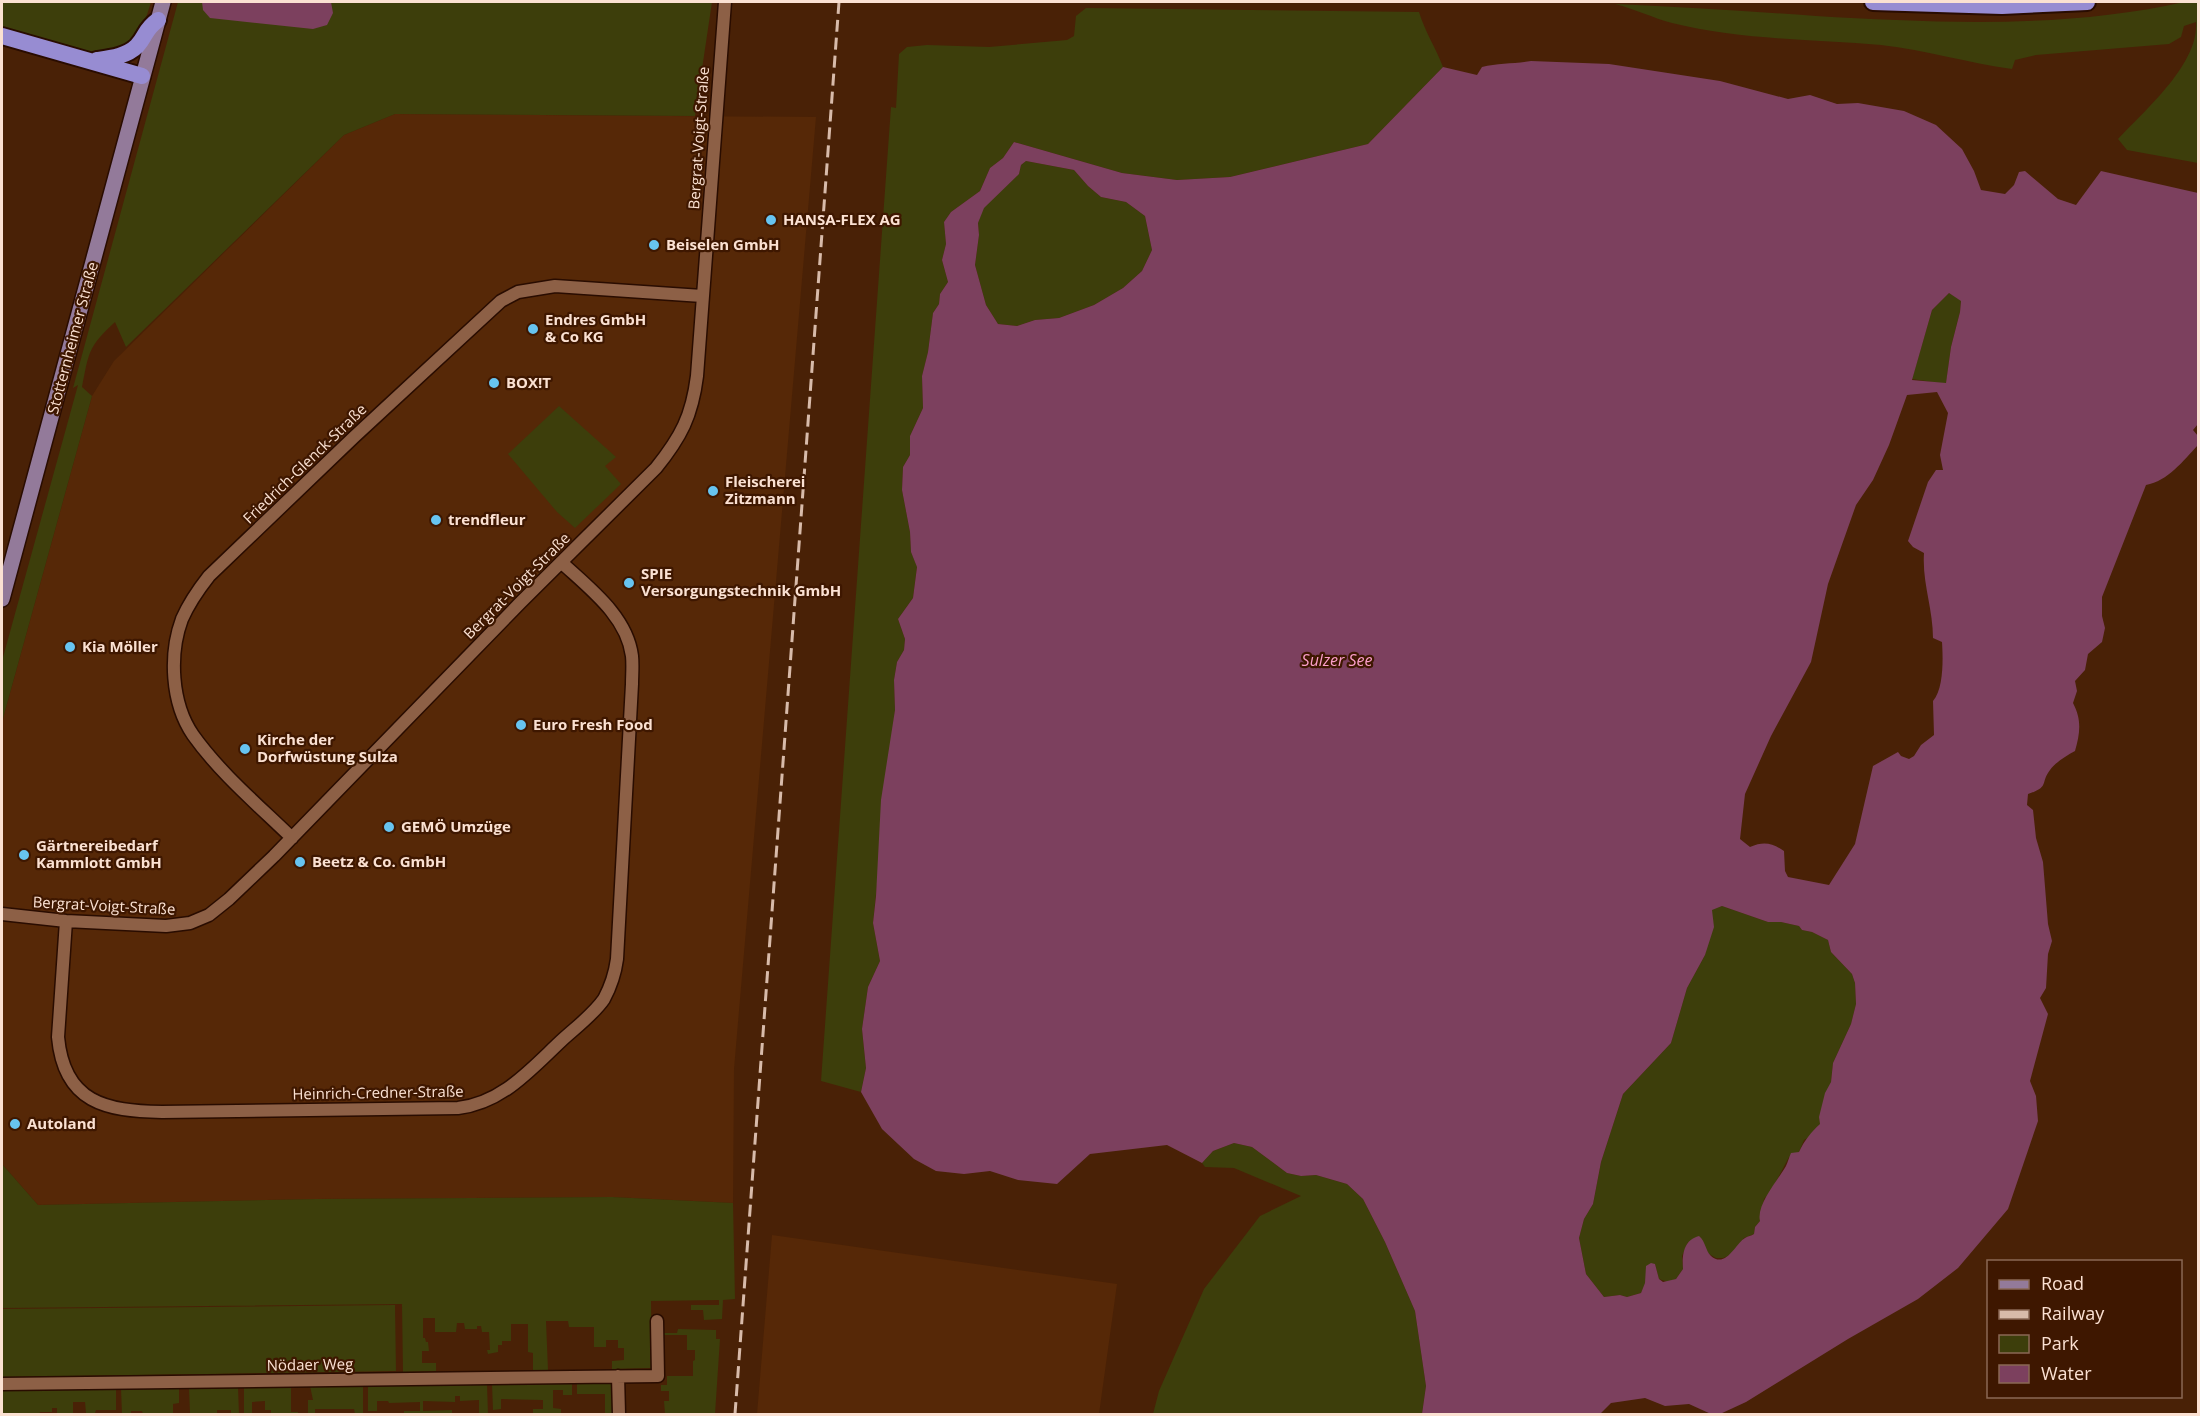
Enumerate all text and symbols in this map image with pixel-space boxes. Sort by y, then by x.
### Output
street label: Bergrat-Voigt-Straße [683,66,713,210]
place label: HANSA-FLEX AG [783,209,901,229]
marker: HANSA-FLEX AG [764,213,778,227]
place label: Beiselen GmbH [666,234,780,254]
marker: Beiselen GmbH [647,238,661,252]
street label: Stotternheimer Straße [42,260,102,416]
place label: Endres GmbH & Co KG [545,309,646,346]
marker: Endres GmbH & Co KG [526,322,540,336]
place label: BOX!T [506,372,551,392]
marker: BOX!T [487,376,501,390]
street label: Friedrich-Glenck-Straße [238,399,370,528]
place label: Fleischerei Zitzmann [725,471,805,508]
marker: Fleischerei Zitzmann [706,484,720,498]
place label: trendfleur [448,509,526,529]
marker: trendfleur [429,513,443,527]
street label: Bergrat-Voigt-Straße [459,528,574,643]
place label: SPIE Versorgungstechnik GmbH [641,563,841,600]
marker: SPIE Versorgungstechnik GmbH [622,576,636,590]
place label: Kia Möller [82,636,158,656]
marker: Kia Möller [63,640,77,654]
water label: Sulzer See [1302,649,1372,671]
place label: Euro Fresh Food [533,714,653,734]
marker: Euro Fresh Food [514,718,528,732]
place label: Kirche der Dorfwüstung Sulza [257,729,398,766]
marker: Kirche der Dorfwüstung Sulza [238,742,252,756]
place label: GEMÖ Umzüge [401,816,511,836]
marker: GEMÖ Umzüge [382,820,396,834]
place label: Gärtnereibedarf Kammlott GmbH [36,835,162,872]
marker: Gärtnereibedarf Kammlott GmbH [17,848,31,862]
place label: Beetz & Co. GmbH [312,851,446,871]
marker: Beetz & Co. GmbH [293,855,307,869]
street label: Bergrat-Voigt-Straße [32,891,176,919]
street label: Heinrich-Credner-Straße [292,1081,464,1103]
place label: Autoland [27,1113,96,1133]
marker: Autoland [8,1117,22,1131]
legend [1987,1260,2182,1398]
text: Road [2041,1271,2084,1295]
text: Railway [2041,1301,2105,1325]
text: Park [2041,1331,2079,1355]
street label: Nödaer Weg [266,1353,354,1375]
text: Water [2041,1361,2092,1385]

